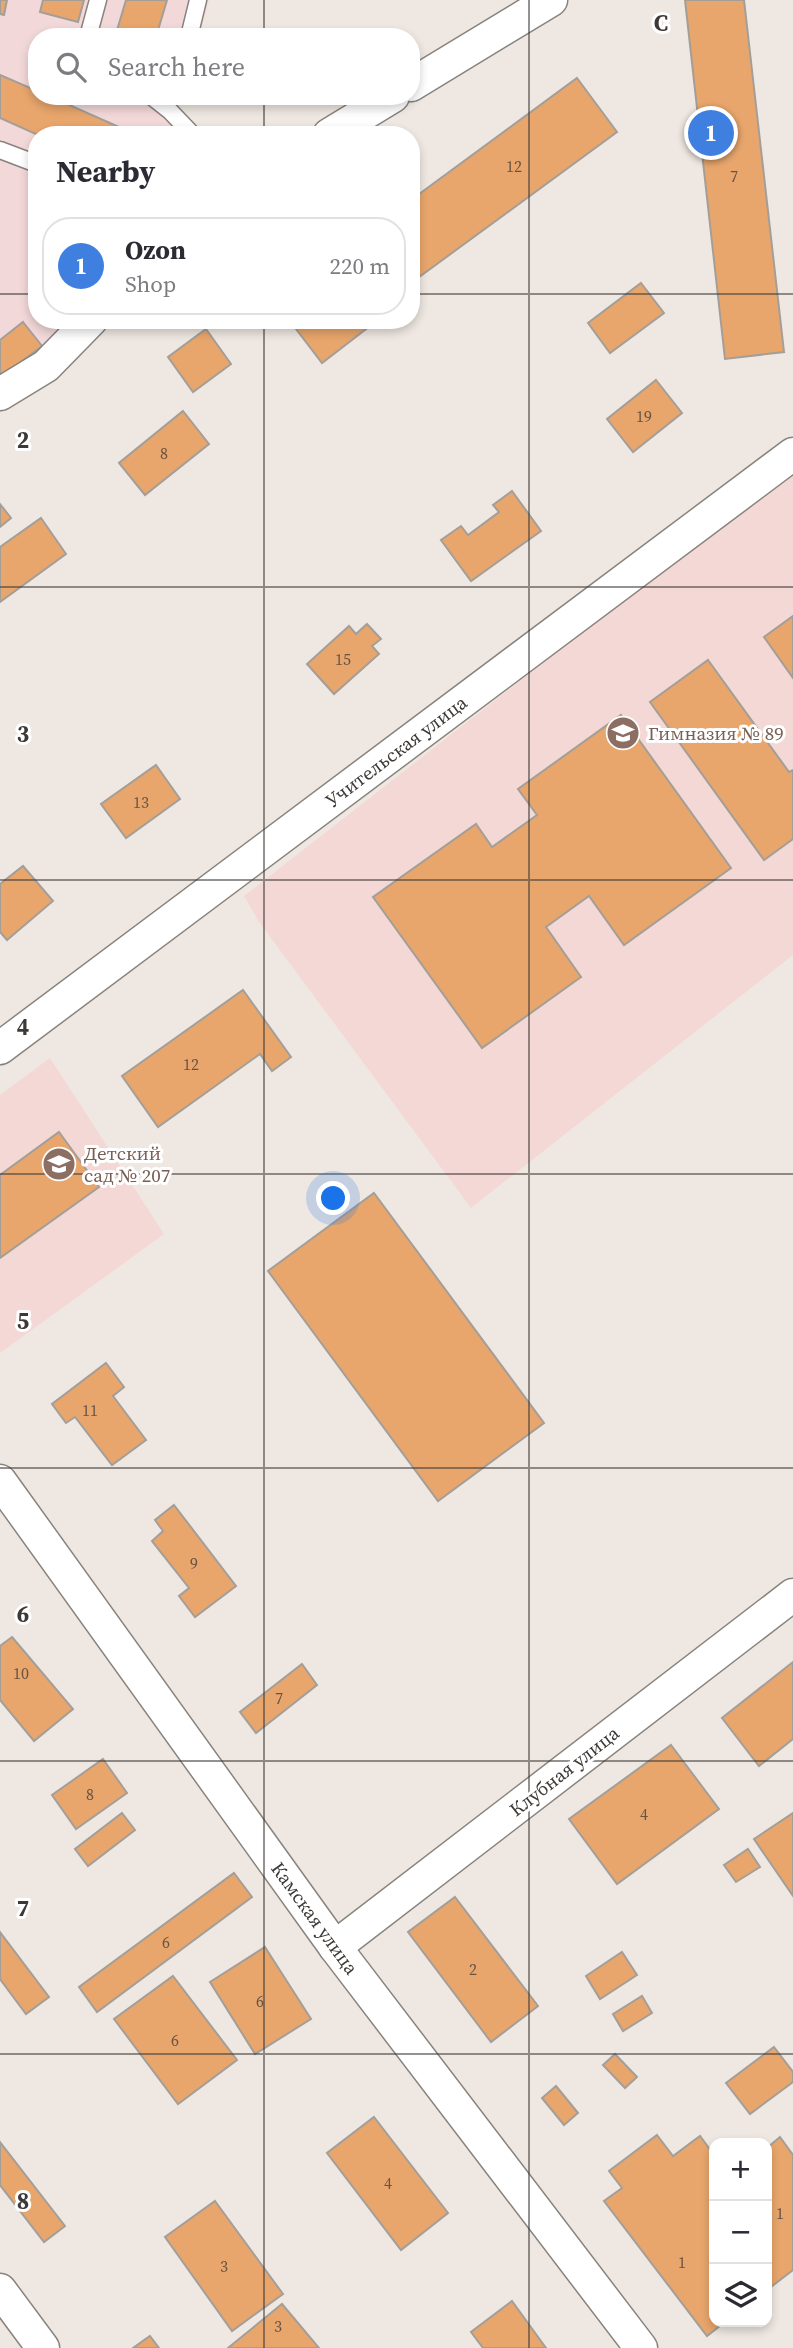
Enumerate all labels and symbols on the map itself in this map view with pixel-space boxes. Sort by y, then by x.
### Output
text: C [654,7,668,39]
pin: 1 [688,107,734,159]
house number: 12 [506,155,522,177]
house number: 7 [730,165,738,187]
house number: 19 [636,405,652,427]
text: 2 [17,424,29,456]
house number: 8 [160,442,168,464]
house number: 15 [335,648,351,670]
street label: Учительская улица [320,689,472,813]
school or university icon: Гимназия № 89 [604,714,642,752]
text: 3 [17,718,29,750]
place label: Гимназия № 89 [648,720,784,746]
house number: 13 [133,791,149,813]
text: 4 [17,1011,29,1043]
house number: 12 [183,1053,199,1075]
place label: Детский сад № 207 [84,1140,170,1188]
school or university icon: Детский сад № 207 [40,1145,78,1183]
your location [316,1181,350,1215]
text: 5 [17,1305,29,1337]
house number: 11 [82,1399,98,1421]
house number: 9 [190,1552,198,1574]
text: 6 [17,1598,29,1630]
house number: 10 [13,1662,29,1684]
house number: 7 [275,1687,283,1709]
street label: Клубная улица [504,1720,625,1822]
house number: 8 [86,1783,94,1805]
house number: 4 [640,1803,648,1825]
street label: Камская улица [265,1857,365,1980]
text: 7 [17,1892,29,1924]
house number: 6 [162,1931,170,1953]
house number: 2 [469,1958,477,1980]
house number: 6 [256,1990,264,2012]
house number: 6 [171,2029,179,2051]
house number: 4 [384,2172,392,2194]
text: 8 [17,2185,29,2217]
house number: 1 [776,2202,784,2224]
house number: 1 [678,2251,686,2273]
house number: 3 [220,2255,228,2277]
house number: 3 [274,2315,282,2337]

